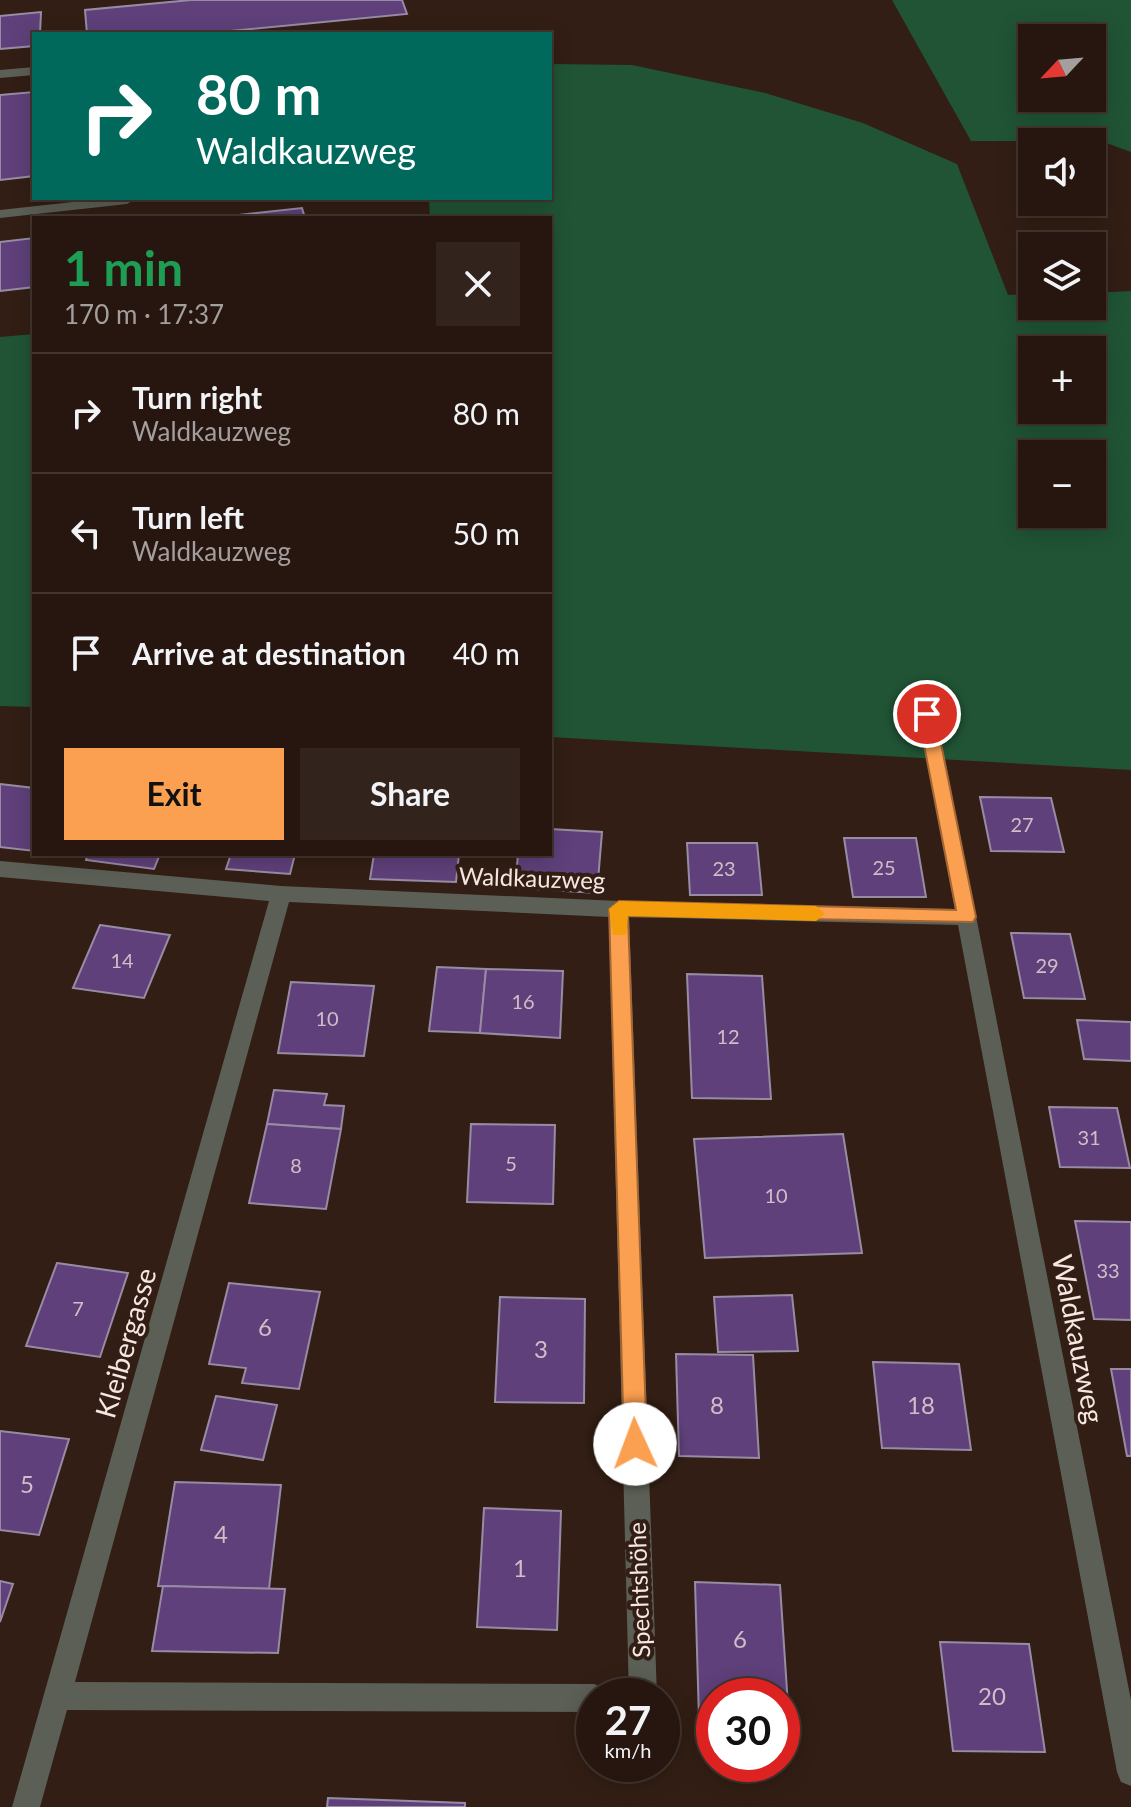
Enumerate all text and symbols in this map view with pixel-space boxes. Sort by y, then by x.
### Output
north arrow [1018,24,1106,112]
map controls [1018,24,1106,528]
text: 80 m [196,60,321,127]
icon: right [64,64,168,168]
text: Waldkauzweg [196,128,416,172]
button: sound [1018,128,1106,216]
button: layers [1018,232,1106,320]
text: 1 min [64,239,183,296]
button: close [436,242,520,326]
text: 170 m · 17:37 [64,298,224,330]
button: + [1018,336,1106,424]
text: Turn right [132,379,262,415]
icon: right [64,391,108,435]
text: 80 m [453,395,520,431]
text: Waldkauzweg [132,415,291,447]
button: − [1018,440,1106,528]
text: Turn left [132,499,244,535]
icon: left [64,511,108,555]
text: 50 m [453,515,520,551]
text: Waldkauzweg [132,535,291,567]
icon: arrive [64,631,108,675]
text: Arrive at destination [132,635,406,671]
text: 40 m [453,635,520,671]
pin [893,680,961,748]
icon: arrive [905,692,949,736]
button: Exit [64,748,284,840]
button: Share [300,748,520,840]
house number: 27 [1010,812,1034,836]
house number: 25 [872,855,896,879]
house number: 23 [712,856,736,880]
street label: Waldkauzweg [458,860,606,895]
house number: 14 [110,948,134,972]
house number: 29 [1035,953,1059,977]
house number: 16 [511,989,535,1013]
house number: 10 [315,1006,339,1030]
house number: 12 [716,1024,740,1048]
house number: 31 [1077,1125,1101,1149]
house number: 5 [505,1151,517,1175]
house number: 8 [290,1153,302,1177]
house number: 10 [764,1183,788,1207]
street label: Waldkauzweg [1046,1252,1112,1426]
house number: 33 [1096,1258,1120,1282]
street label: Kleibergasse [87,1264,163,1422]
house number: 7 [72,1296,84,1320]
house number: 6 [258,1312,272,1341]
house number: 3 [534,1334,548,1363]
house number: 8 [710,1390,724,1419]
house number: 18 [907,1390,935,1419]
position arrow [593,1402,677,1486]
house number: 5 [20,1469,34,1498]
house number: 4 [214,1519,228,1548]
street label: Spechtshöhe [622,1522,655,1658]
house number: 1 [513,1553,527,1582]
house number: 6 [733,1624,747,1653]
speed limit sign: 30 [696,1678,800,1782]
house number: 20 [978,1681,1006,1710]
text: 27 [605,1696,651,1744]
text: km/h [605,1738,651,1762]

